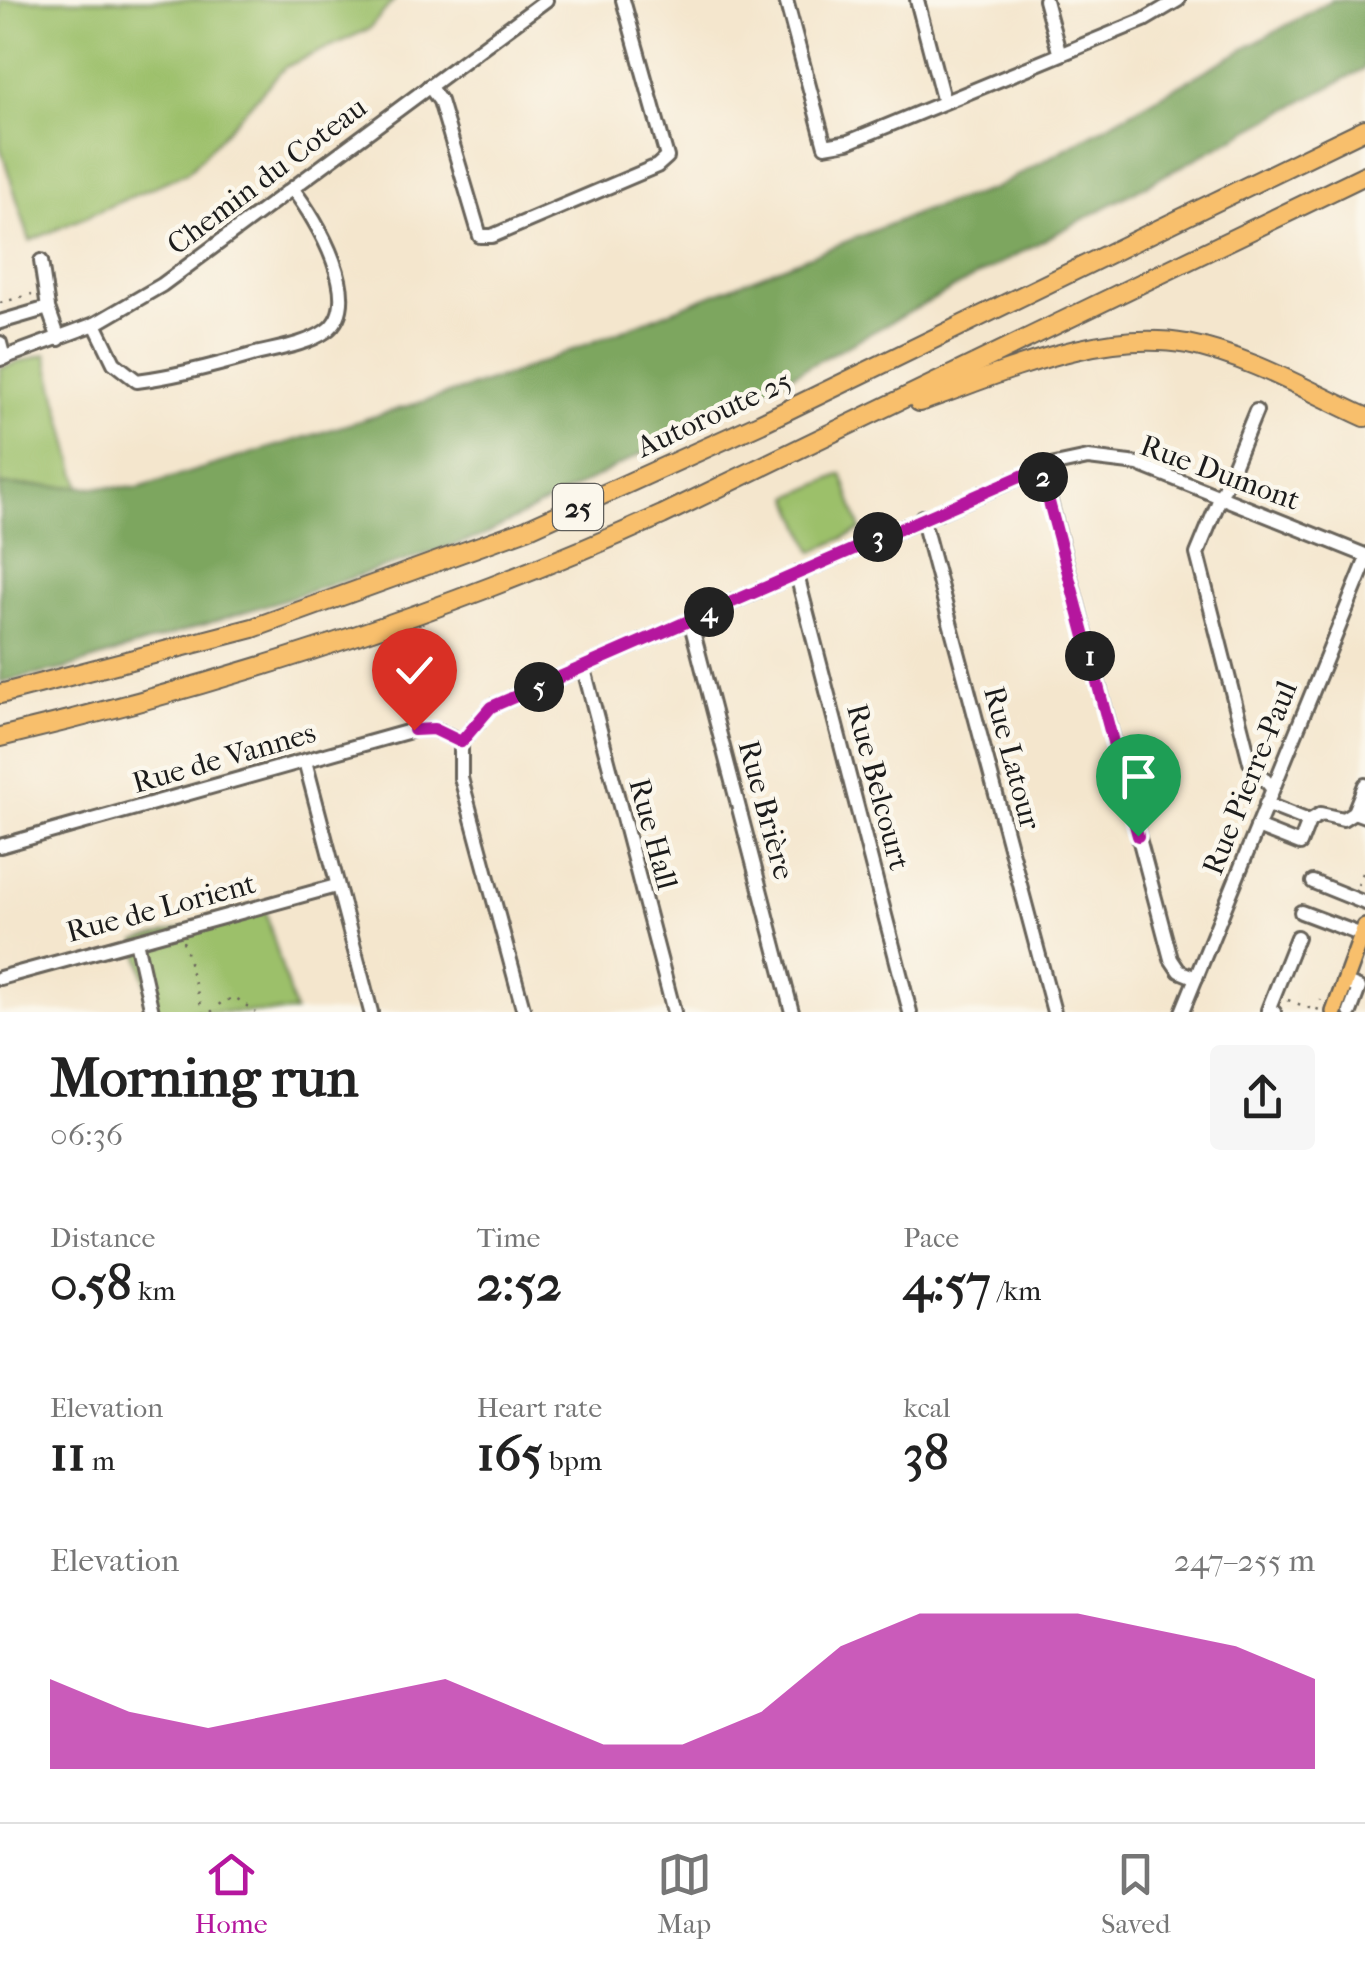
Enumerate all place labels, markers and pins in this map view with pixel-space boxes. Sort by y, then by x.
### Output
pin: 2 [1018,452,1068,502]
pin: 3 [853,512,903,562]
pin: 4 [684,587,734,637]
pin [372,628,457,731]
pin: 1 [1065,631,1115,681]
pin: 5 [514,662,564,712]
pin [1096,734,1181,837]

